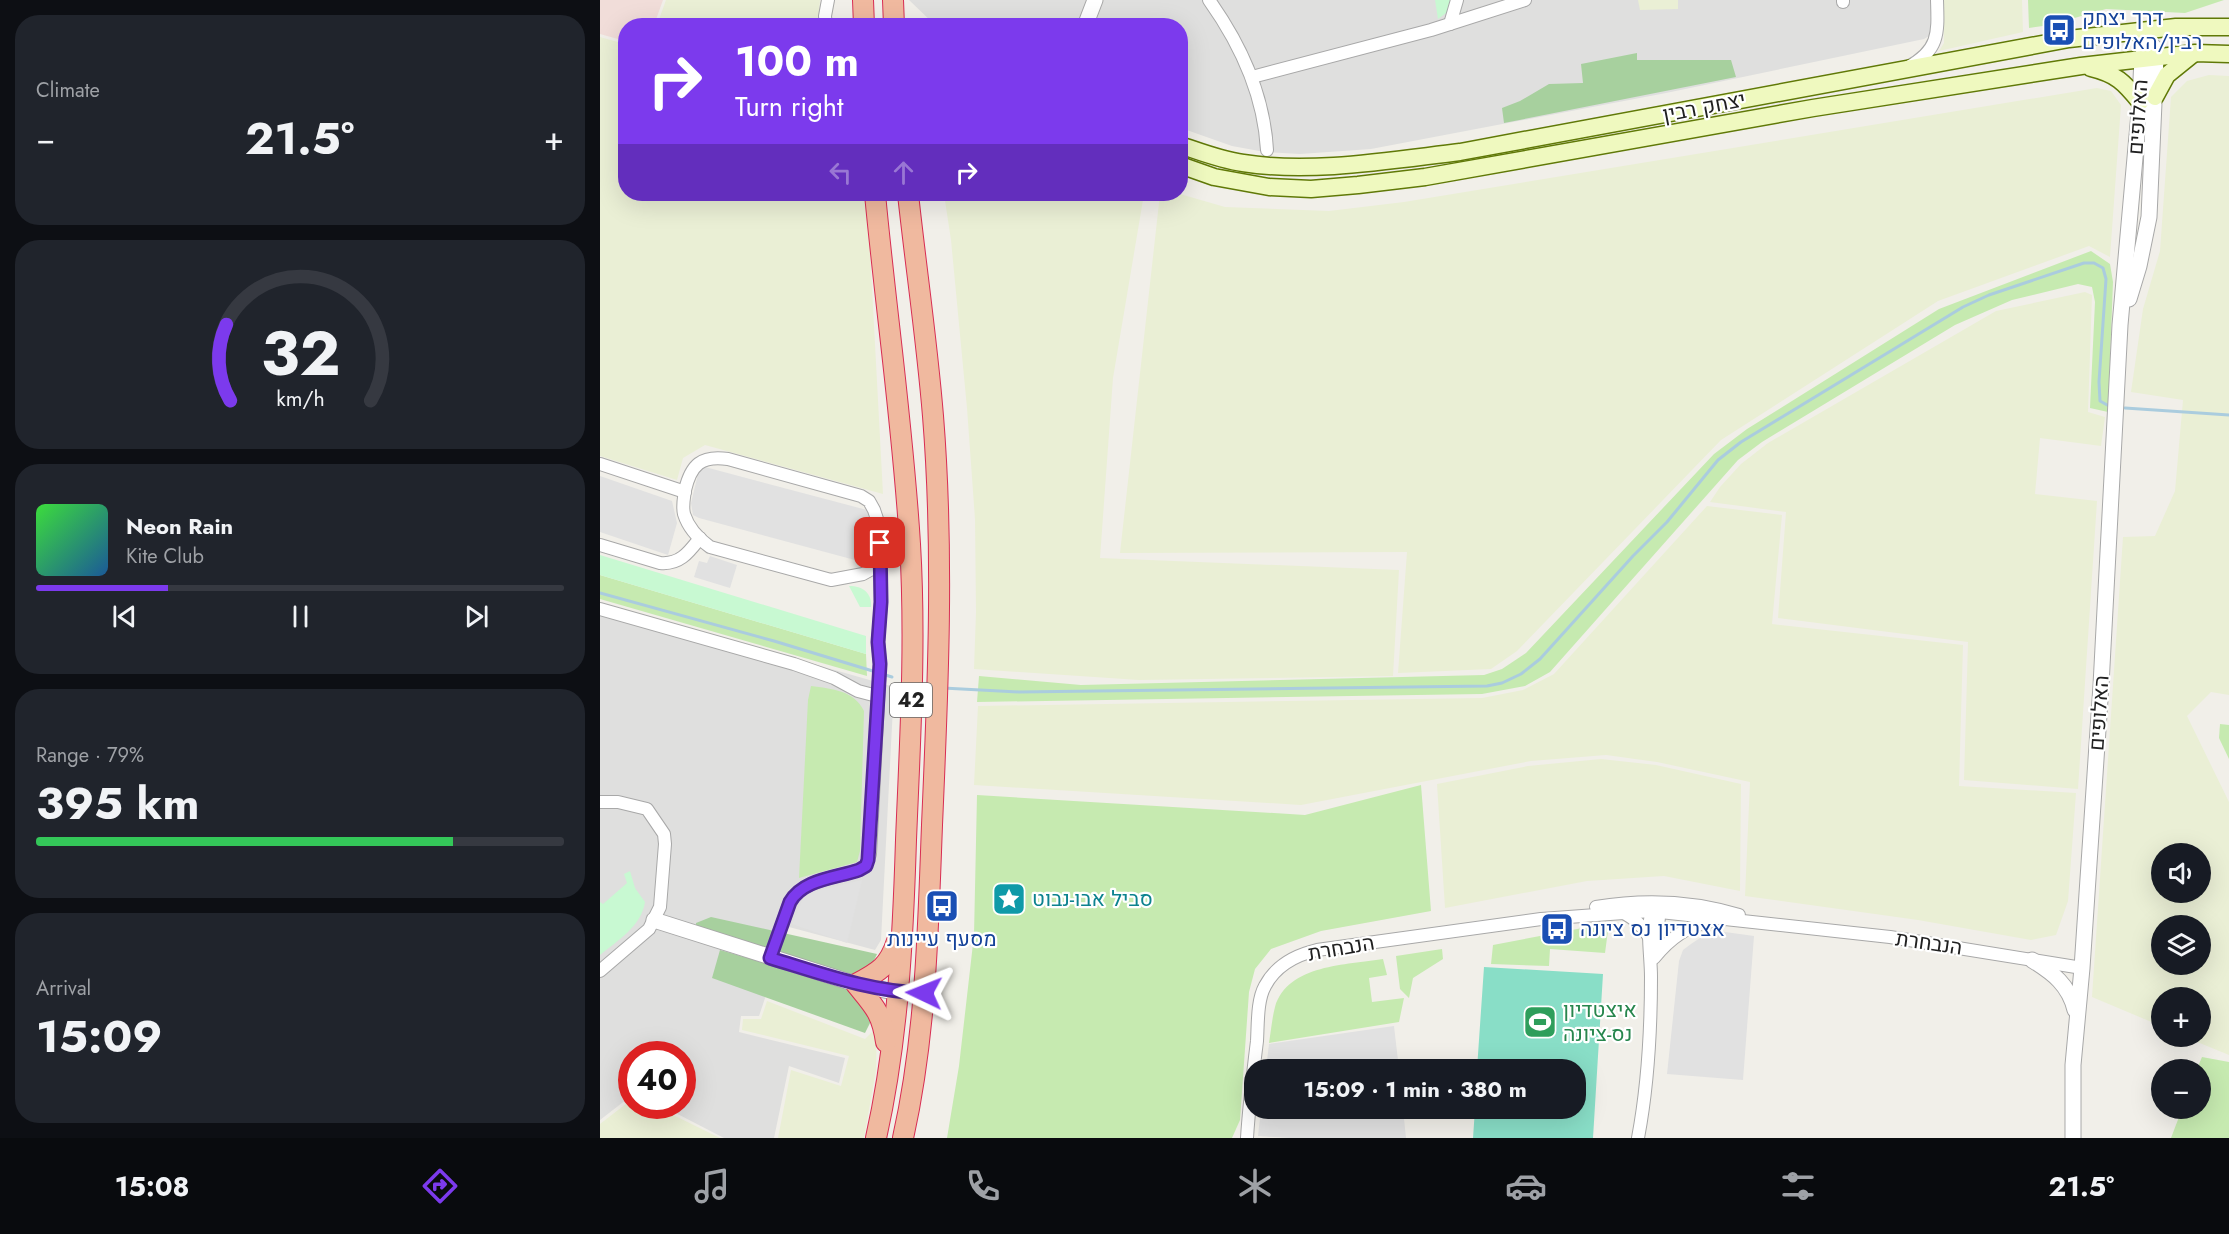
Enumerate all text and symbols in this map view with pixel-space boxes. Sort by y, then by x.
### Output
place label: דרך יצחק רבין/האלופים [2082,3,2202,57]
bus stop icon: דרך יצחק רבין/האלופים [2041,12,2077,48]
text: 100 m [735,31,859,92]
icon: right [636,42,714,120]
text: Climate [36,76,100,105]
street label: האלופים [2120,78,2156,156]
street label: יצחק רבין [1660,84,1748,130]
text: Turn right [735,87,843,126]
text: 21.5° [245,106,354,171]
text: − [36,115,55,162]
text: + [544,115,564,162]
icon: left [824,156,857,189]
icon: ahead [887,156,920,189]
icon: right [950,156,983,189]
text: 32 [260,309,340,399]
text: km/h [276,384,324,415]
text: Neon Rain [126,510,233,542]
pin [854,517,905,568]
icon: arrive [863,526,896,559]
text: Kite Club [126,542,204,571]
icon: previous [108,600,141,633]
icon: pause [284,600,317,633]
icon: next [460,600,493,633]
street label: האלופים [2081,674,2117,752]
road number: 42 [890,683,932,717]
text: Range · 79% [36,741,144,770]
text: 395 km [36,771,199,836]
map controls [2151,843,2211,1119]
button: sound [2151,843,2211,903]
place icon: סביל אבו-נבוט [991,881,1027,917]
place label: סביל אבו-נבוט [1032,884,1153,914]
bus stop icon: מסעף עיינות [924,888,960,924]
bus stop icon: אצטדיון נס ציונה [1539,911,1575,947]
place label: אצטדיון נס ציונה [1580,914,1725,944]
button: layers [2151,915,2211,975]
street label: הנבחרת [1894,923,1964,963]
place label: מסעף עיינות [887,924,997,954]
street label: הנבחרת [1305,927,1377,969]
position arrow [892,961,956,1025]
text: Arrival [36,974,91,1003]
button: + [2151,987,2211,1047]
place label: איצטדיון נס-ציונה [1563,995,1637,1049]
text: 15:09 [36,1004,162,1069]
sports icon: איצטדיון נס-ציונה [1522,1004,1558,1040]
speed limit sign: 40 [618,1041,696,1119]
button: − [2151,1059,2211,1119]
text: 15:09 · 1 min · 380 m [1303,1073,1527,1105]
icon: directions [419,1165,461,1207]
icon: music [691,1165,733,1207]
icon: phone [962,1165,1004,1207]
icon: climate [1234,1165,1276,1207]
icon: car [1505,1165,1547,1207]
icon: filters [1777,1165,1819,1207]
text: 15:08 [115,1167,189,1206]
text: 21.5° [2049,1167,2114,1206]

